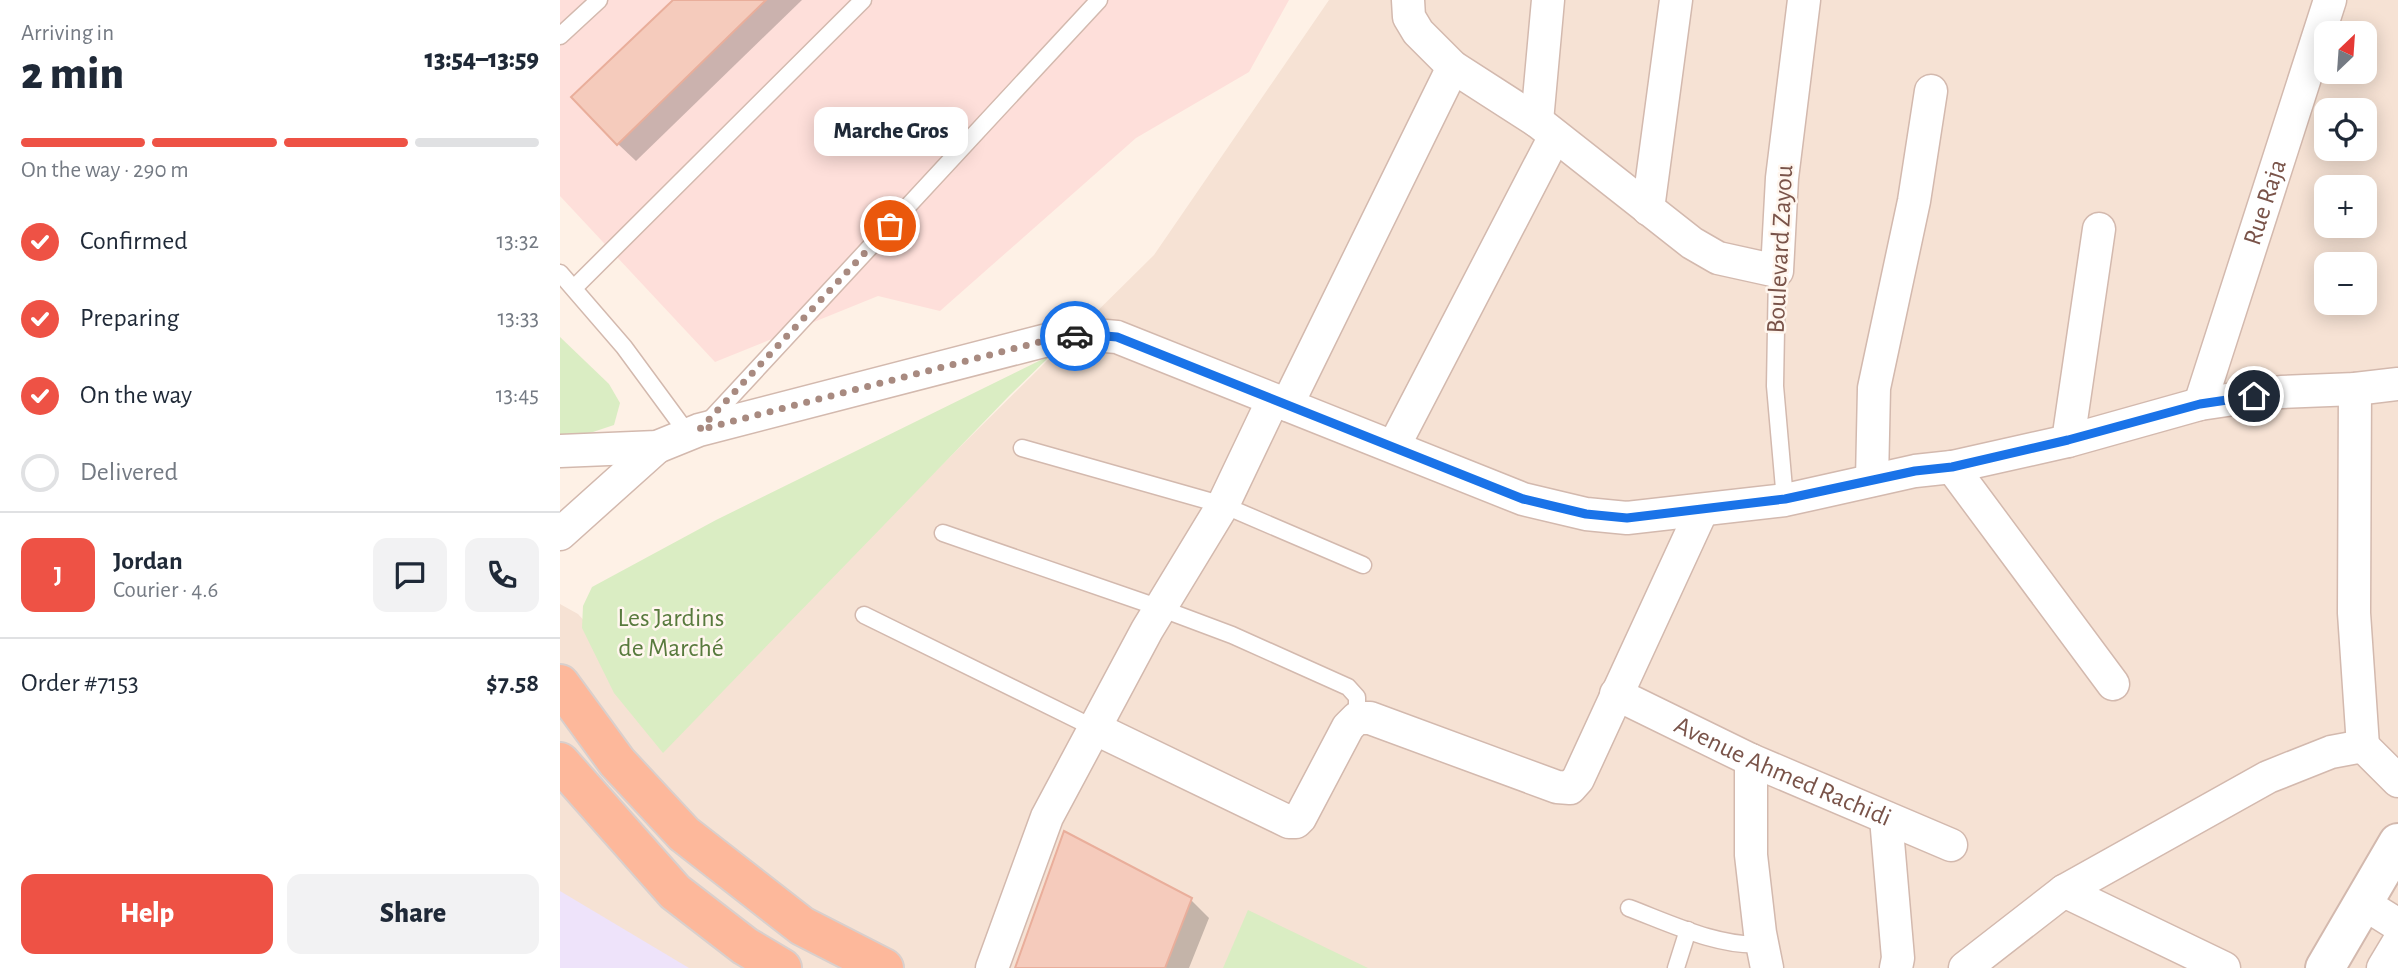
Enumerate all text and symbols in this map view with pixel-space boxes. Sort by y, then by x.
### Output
north arrow [2314,21,2376,84]
map controls [2314,21,2377,315]
text: Arriving in [21,22,114,45]
text: 13:54–13:59 [424,46,539,72]
text: 2 min [21,51,124,97]
button: locate [2314,98,2377,161]
callout: Marche Gros [813,107,967,156]
text: Marche Gros [834,120,948,143]
street label: Rue Raja [2239,156,2291,248]
text: On the way · 290 m [21,159,189,182]
street label: Boulevard Zayou [1763,164,1797,334]
button: + [2314,175,2377,238]
pin [860,196,920,256]
icon: bag [871,207,909,245]
icon: check [21,223,59,261]
text: Confirmed [80,228,188,254]
text: 13:32 [496,230,539,253]
button: − [2314,252,2377,315]
icon: check [21,300,59,338]
courier [1040,301,1110,371]
text: Preparing [80,305,179,331]
text: 13:33 [497,307,539,330]
icon: car [1056,317,1094,355]
pin [2224,366,2284,426]
icon: check [21,377,59,415]
icon: home [2235,377,2273,415]
text: On the way [80,382,192,408]
text: 13:45 [496,384,539,407]
text: Delivered [80,459,178,485]
button: chat [373,538,447,612]
button: phone [465,538,539,612]
text: Jordan [113,548,183,574]
text: J [54,562,62,588]
text: Courier · 4.6 [113,579,218,602]
park label: Les Jardins de Marché [618,605,724,661]
text: Order #7153 [21,670,139,696]
text: $7.58 [486,670,539,696]
street label: Avenue Ahmed Rachidi [1670,712,1895,831]
button: Help [21,874,273,954]
button: Share [287,874,539,954]

